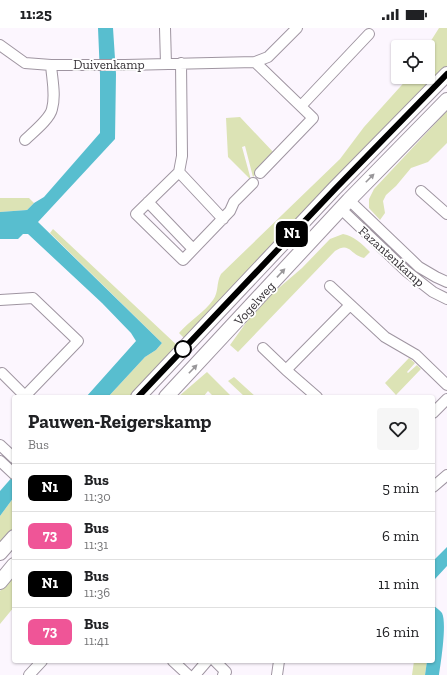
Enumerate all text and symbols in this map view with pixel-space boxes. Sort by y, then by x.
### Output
text: 11:25 [20,5,52,23]
map controls [391,40,435,84]
button: locate [391,40,435,84]
street label: Duivenkamp [73,57,145,72]
one-way arrow [365,173,375,183]
line badge: N1 [274,221,310,247]
street label: Fazantenkamp [356,223,427,290]
text: N1 [284,225,300,242]
one-way arrow [276,268,286,278]
street label: Vogelweg [230,278,278,329]
unlabelled marker [174,340,192,358]
one-way arrow [188,364,198,374]
button: heart [377,408,419,450]
text: Pauwen-Reigerskamp [28,410,211,433]
text: Bus [28,437,49,452]
text: Bus [84,471,109,489]
text: N1 [42,479,58,496]
text: 5 min [382,479,419,497]
text: 11:30 [84,489,111,504]
text: Bus [84,519,109,537]
text: 73 [43,527,57,544]
text: 6 min [382,527,419,545]
text: 11:31 [84,537,108,552]
text: Bus [84,567,109,585]
text: N1 [42,575,58,592]
text: 11 min [378,575,419,593]
text: 11:36 [84,585,110,600]
text: Bus [84,615,109,633]
text: 73 [43,623,57,640]
text: 16 min [376,623,419,641]
text: 11:41 [84,633,109,648]

